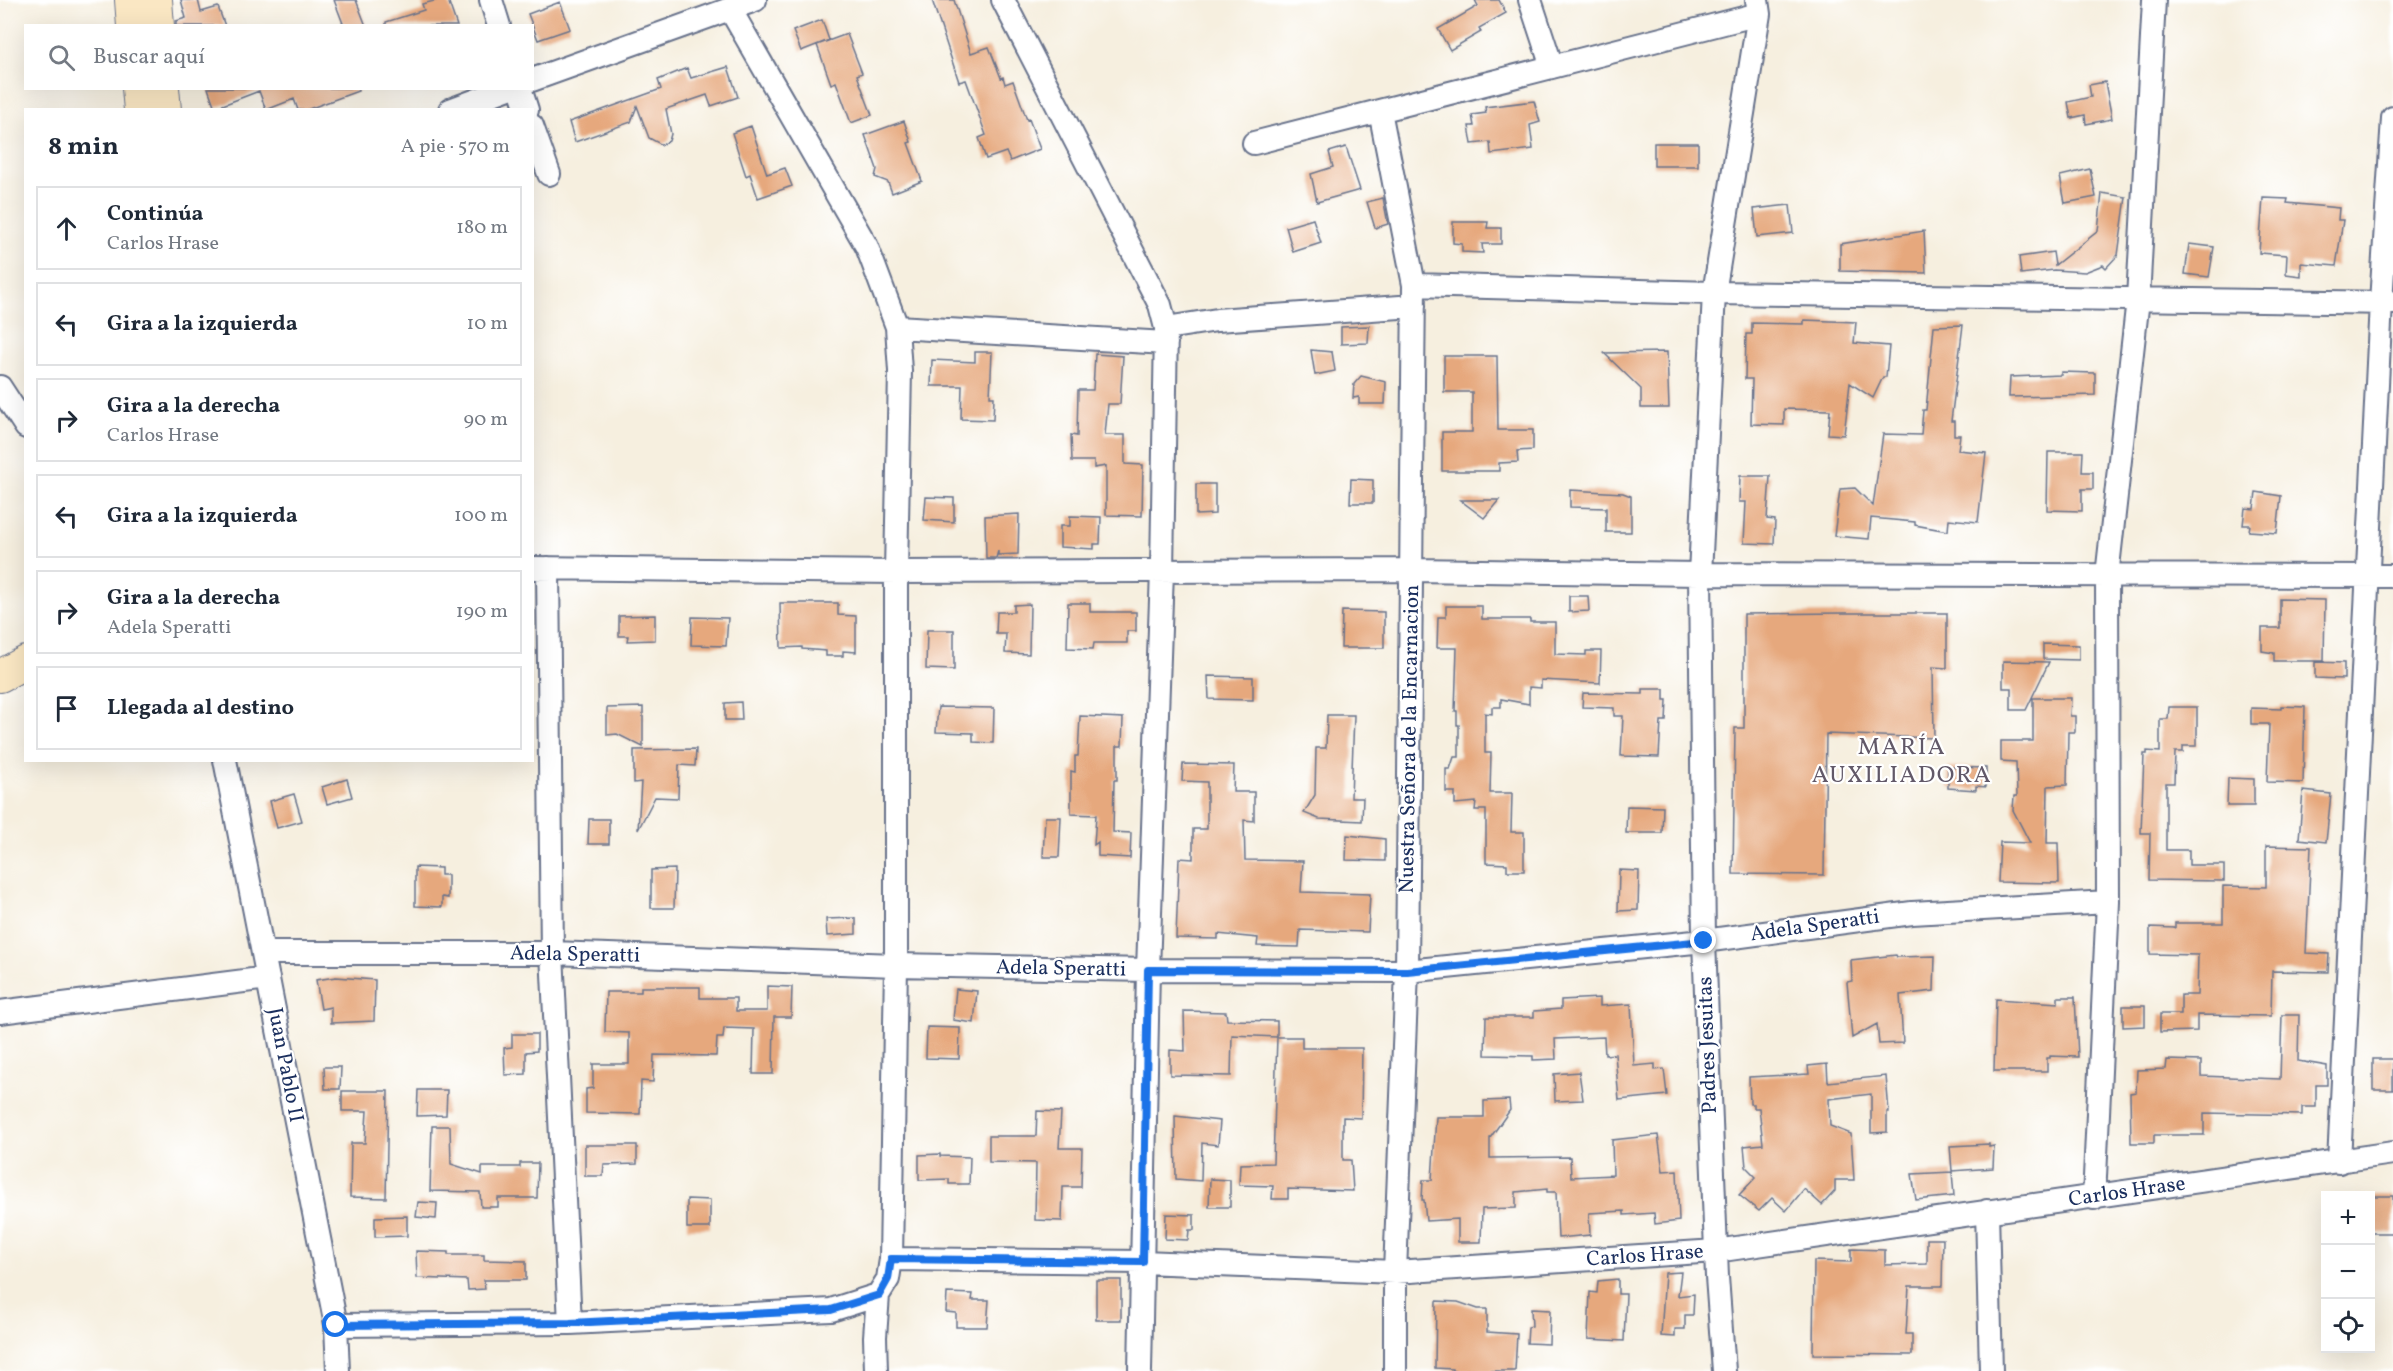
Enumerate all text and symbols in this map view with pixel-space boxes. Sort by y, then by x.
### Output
search box [24,24,534,90]
icon: search [45,41,78,74]
text: Buscar aquí [93,42,205,73]
text: 8 min [48,129,119,165]
text: A pie · 570 m [401,133,510,161]
text: Continúa [107,199,204,230]
icon: ahead [50,212,83,245]
text: 180 m [456,214,508,242]
text: Carlos Hrase [107,230,219,258]
icon: left [50,308,83,341]
text: Gira a la izquierda [107,309,298,340]
text: 10 m [467,310,508,338]
text: Gira a la derecha [107,391,280,422]
icon: right [50,404,83,437]
text: 90 m [464,406,508,434]
text: Carlos Hrase [107,422,219,450]
icon: left [50,500,83,533]
text: Gira a la izquierda [107,501,298,532]
text: 100 m [454,502,508,530]
text: Gira a la derecha [107,583,280,614]
street label: Nuestra Señora de la Encarnacion [1393,584,1427,894]
icon: right [50,596,83,629]
text: 190 m [456,598,508,626]
text: Adela Speratti [107,614,231,642]
icon: arrive [50,692,83,725]
text: Llegada al destino [107,693,294,724]
district label: MARÍA AUXILIADORA [1812,731,1992,793]
street label: Adela Speratti [1748,903,1882,949]
route end [1690,927,1716,953]
street label: Adela Speratti [510,939,640,971]
street label: Adela Speratti [996,953,1126,985]
street label: Padres Jesuitas [1691,976,1725,1114]
street label: Juan Pablo II [260,1005,310,1125]
street label: Carlos Hrase [2067,1169,2187,1215]
map controls [2321,1191,2375,1353]
button: + [2321,1191,2375,1245]
street label: Carlos Hrase [1585,1237,1705,1275]
button: − [2321,1245,2375,1299]
button: locate [2321,1299,2375,1353]
route start [322,1311,348,1337]

